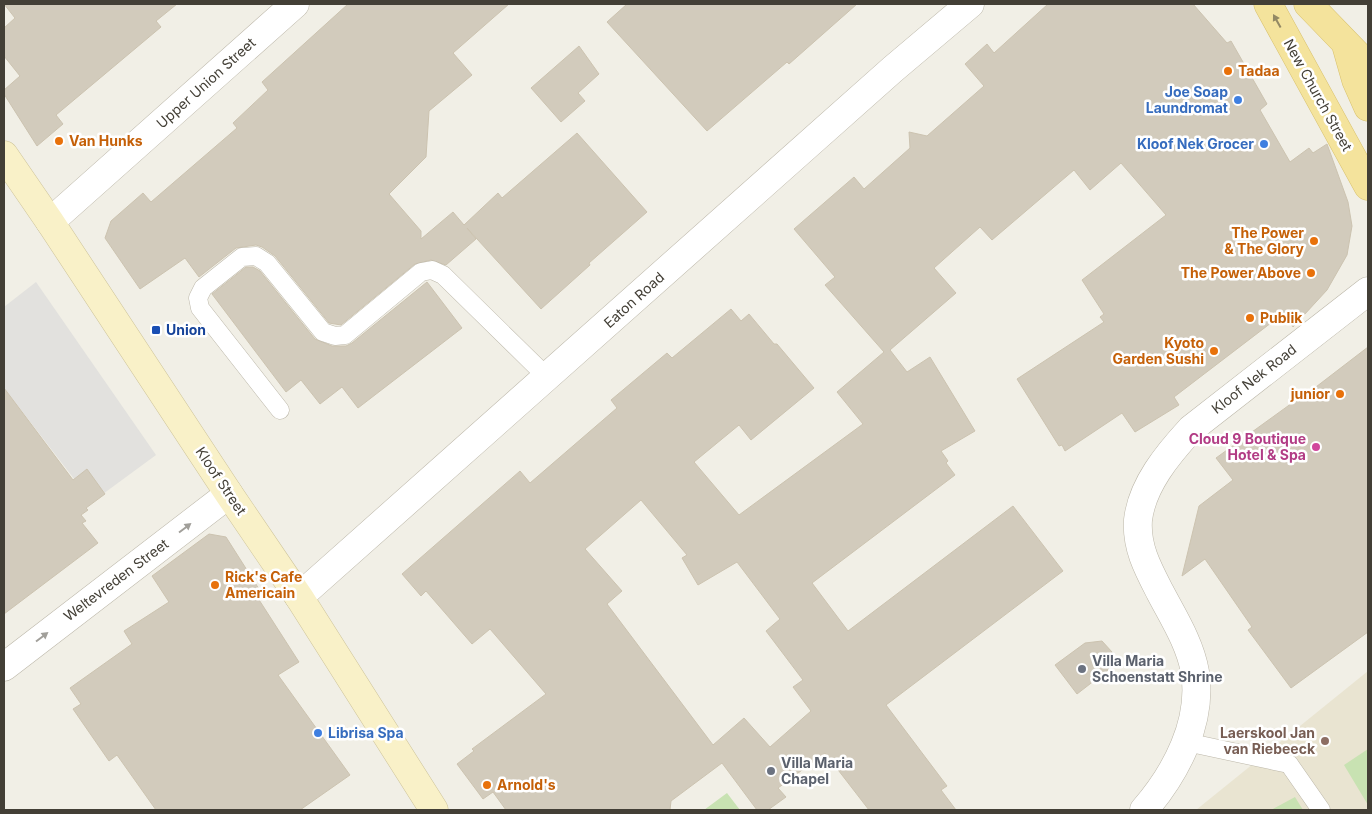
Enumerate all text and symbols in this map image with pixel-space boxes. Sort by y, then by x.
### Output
one-way arrow [1273,13,1281,28]
street label: Upper Union Street [153,34,259,131]
street label: New Church Street [1281,36,1356,154]
place label: Tadaa [1238,62,1280,79]
marker: Tadaa [1222,65,1234,77]
place label: Joe Soap Laundromat [1146,83,1228,116]
marker: Joe Soap Laundromat [1232,94,1244,106]
place label: Van Hunks [69,132,143,149]
marker: Van Hunks [53,135,65,147]
place label: Kloof Nek Grocer [1137,135,1254,152]
marker: Kloof Nek Grocer [1258,138,1270,150]
place label: The Power & The Glory [1224,224,1305,257]
marker: The Power & The Glory [1308,235,1320,247]
place label: The Power Above [1181,264,1301,281]
marker: The Power Above [1305,267,1317,279]
street label: Eaton Road [600,268,667,331]
place label: Publik [1260,309,1303,326]
marker: Publik [1244,312,1256,324]
place label: Union [166,321,206,338]
marker: Union [150,324,162,336]
place label: Kyoto Garden Sushi [1113,334,1204,367]
street label: Kloof Nek Road [1208,340,1299,417]
marker: Kyoto Garden Sushi [1208,345,1220,357]
place label: junior [1290,385,1330,402]
marker: junior [1334,388,1346,400]
place label: Cloud 9 Boutique Hotel & Spa [1189,430,1306,463]
marker: Cloud 9 Boutique Hotel & Spa [1310,441,1322,453]
street label: Kloof Street [192,444,251,518]
one-way arrow [178,522,191,533]
street label: Weltevreden Street [60,534,172,625]
place label: Rick's Cafe Americain [225,568,302,601]
marker: Rick's Cafe Americain [209,579,221,591]
one-way arrow [36,632,49,642]
place label: Villa Maria Schoenstatt Shrine [1092,652,1223,685]
marker: Villa Maria Schoenstatt Shrine [1076,663,1088,675]
place label: Librisa Spa [328,724,404,741]
place label: Laerskool Jan van Riebeeck [1220,724,1316,757]
marker: Librisa Spa [312,727,324,739]
marker: Laerskool Jan van Riebeeck [1319,735,1331,747]
place label: Villa Maria Chapel [781,754,853,787]
marker: Villa Maria Chapel [765,765,777,777]
place label: Arnold's [497,776,556,793]
marker: Arnold's [481,779,493,791]

